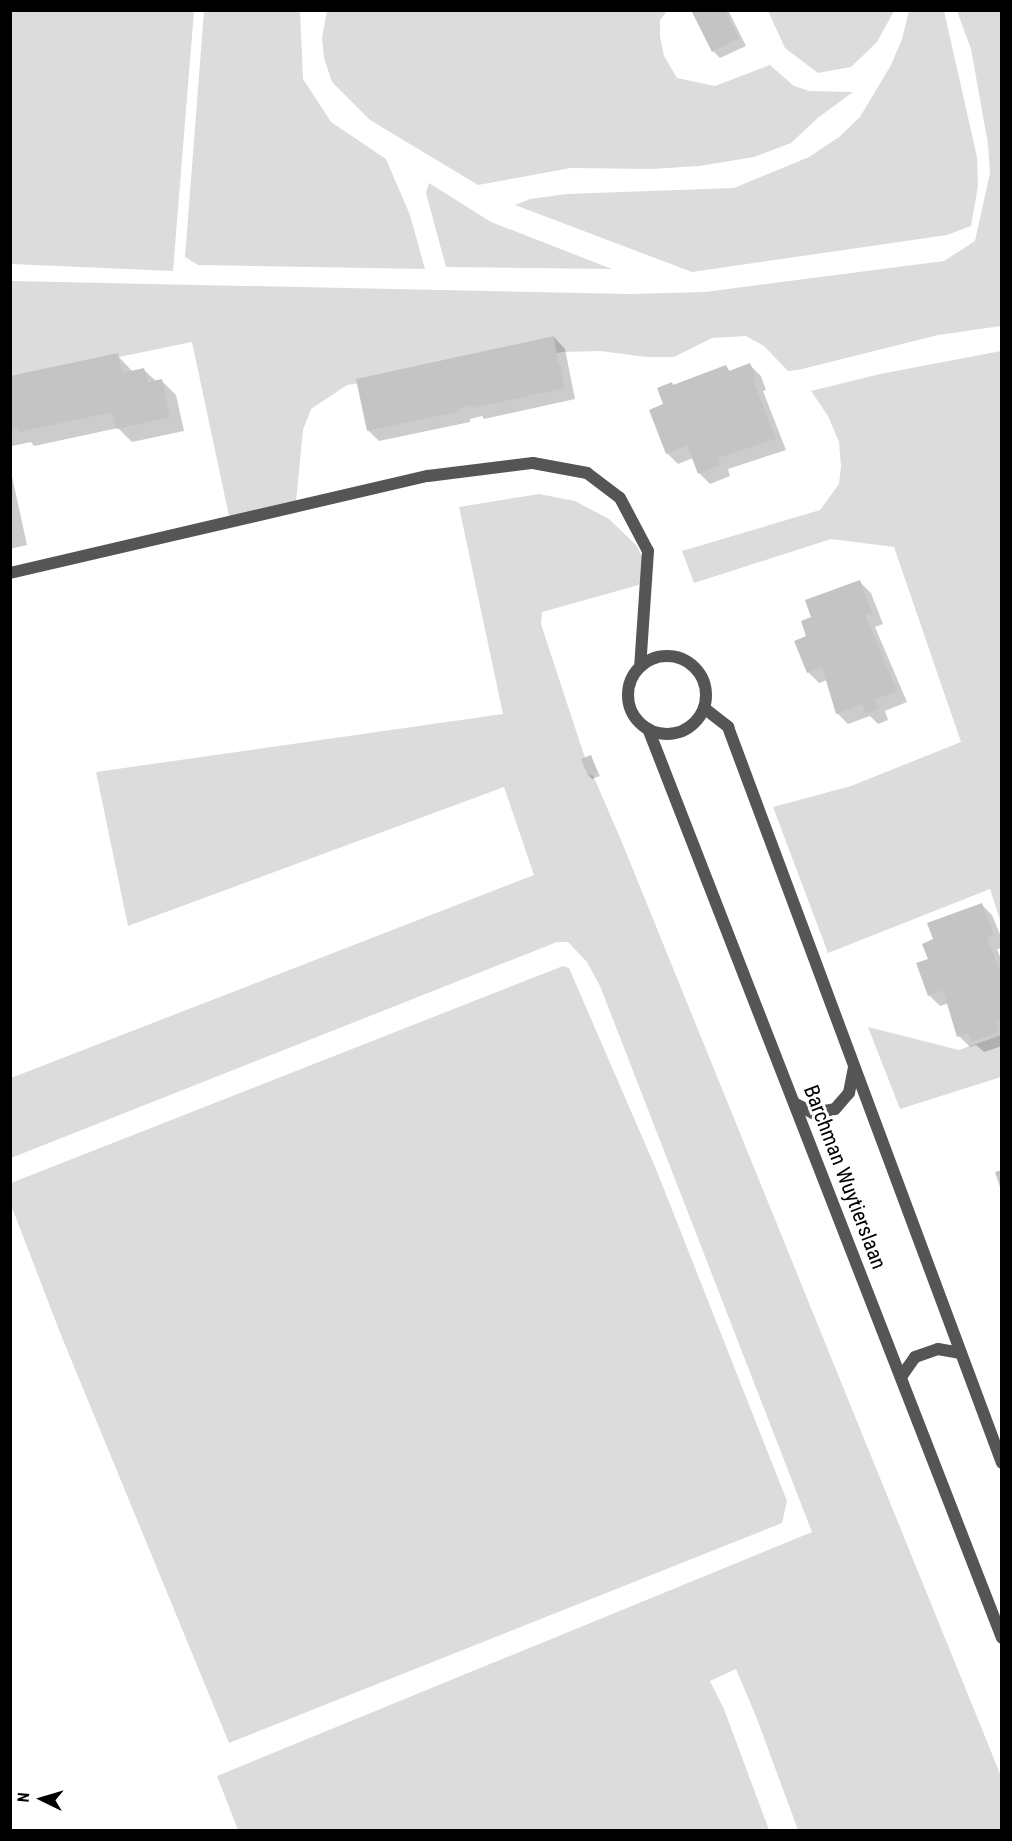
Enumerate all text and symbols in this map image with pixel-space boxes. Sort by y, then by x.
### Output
street label: Barchman Wuytierslaan [798,1081,892,1273]
north arrow [12,1769,72,1829]
text: N [14,1792,33,1803]

